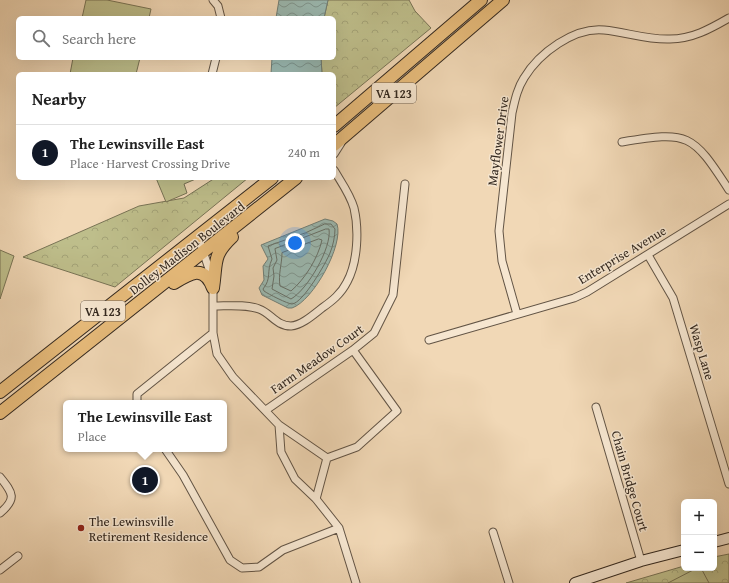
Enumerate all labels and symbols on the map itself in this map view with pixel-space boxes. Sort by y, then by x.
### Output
road number: VA 123 [372,83,416,103]
street label: Mayflower Drive [482,95,514,187]
street label: Dolley Madison Boulevard [125,197,249,299]
street label: Enterprise Avenue [574,221,670,289]
your location [285,233,305,253]
road number: VA 123 [81,301,125,321]
street label: Farm Meadow Court [267,319,368,398]
street label: Wasp Lane [684,322,720,382]
street label: Chain Bridge Court [607,429,654,534]
pin: 1 [132,465,158,495]
place label: The Lewinsville Retirement Residence [89,512,208,546]
marker: The Lewinsville Retirement Residence [76,523,86,533]

